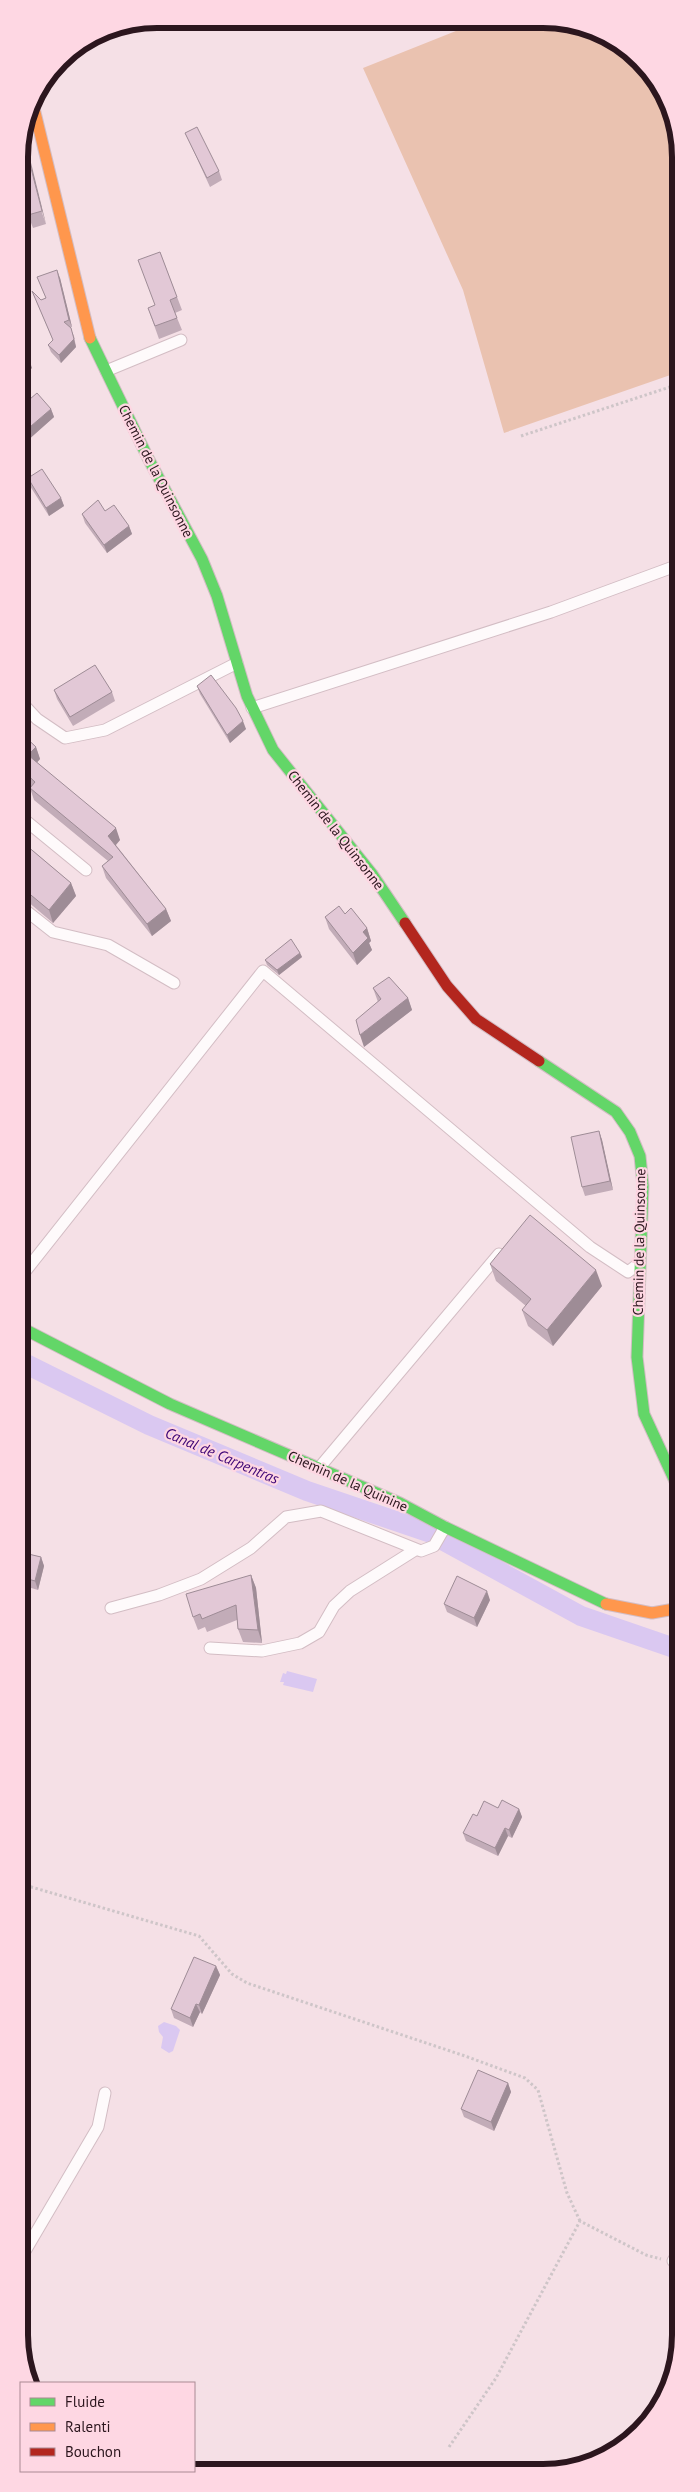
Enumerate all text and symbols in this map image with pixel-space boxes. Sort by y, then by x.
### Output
street label: Chemin de la Quinsonne [115,402,197,540]
street label: Chemin de la Quinsonne [284,767,388,893]
street label: Chemin de la Quinsonne [629,1168,649,1316]
water label: Canal de Carpentras [162,1423,282,1488]
street label: Chemin de la Quinine [285,1446,411,1516]
legend [20,2382,195,2472]
text: Fluide [65,2392,105,2411]
text: Ralenti [65,2417,111,2436]
text: Bouchon [65,2442,121,2461]

